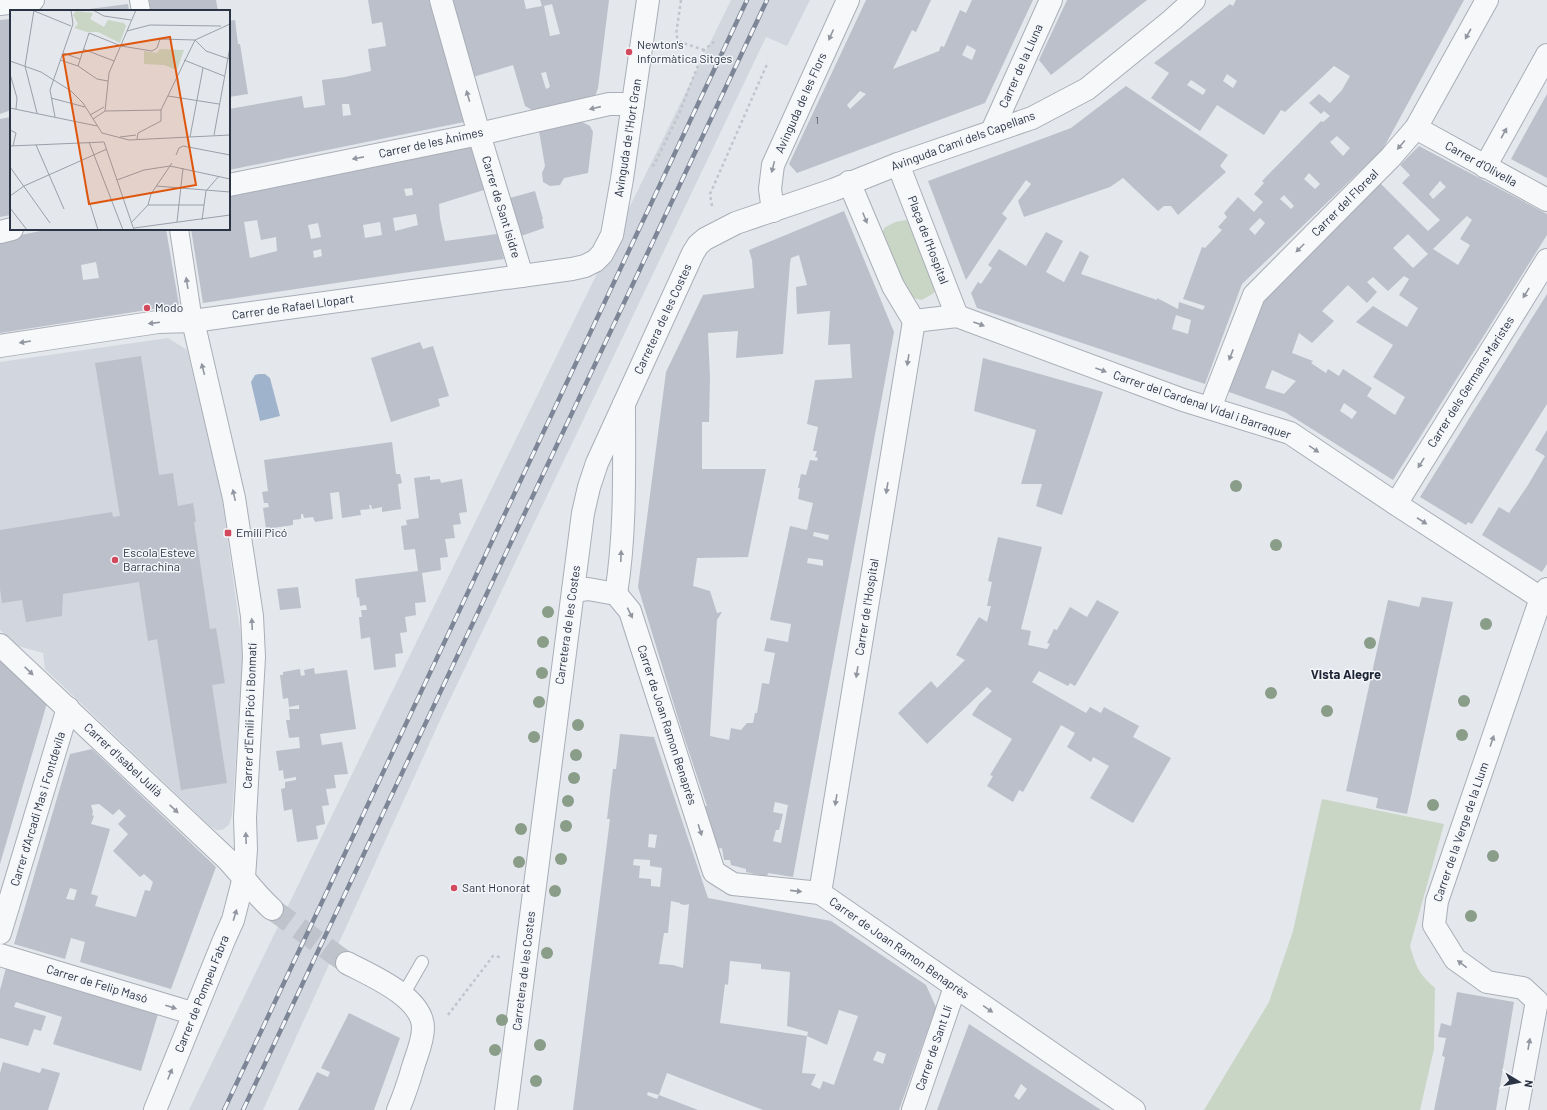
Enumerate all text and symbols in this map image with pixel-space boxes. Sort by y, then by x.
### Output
inset map [10,10,230,230]
street label: Carrer de la Lluna [995,21,1045,110]
one-way arrow [1464,28,1471,40]
one-way arrow [828,30,834,42]
place label: Newton's Informàtica Sitges [637,37,733,65]
marker: Newton's Informàtica Sitges [624,47,634,57]
street label: Avinguda de les Flors [772,50,829,155]
street label: Avinguda de l'Hort Gran [611,78,643,198]
one-way arrow [465,90,471,102]
one-way arrow [588,105,601,111]
street label: Avinguda Camí dels Capellans [889,107,1037,173]
house number: 1 [815,114,819,126]
street label: Carrer de les Ànimes [377,124,485,160]
one-way arrow [1501,127,1507,139]
street label: Carrer d'Olivella [1443,138,1520,189]
one-way arrow [1396,140,1405,150]
street label: Carrer de Sant Isidre [480,154,524,259]
one-way arrow [352,156,364,162]
one-way arrow [770,161,776,173]
street label: Carrer del Floreal [1308,166,1381,239]
street label: Plaça de l'Hospital [906,193,952,286]
one-way arrow [862,213,868,225]
one-way arrow [1295,243,1305,253]
street label: Carretera de les Costes [630,261,694,376]
one-way arrow [184,277,190,289]
one-way arrow [1523,287,1530,299]
street label: Carrer de Rafael Llopart [231,290,355,322]
place label: Modo [155,300,183,314]
marker: Modo [142,303,152,313]
street label: Carrer dels Germans Maristes [1424,313,1516,450]
one-way arrow [148,320,160,326]
one-way arrow [974,322,986,328]
one-way arrow [19,339,31,345]
one-way arrow [1227,349,1233,361]
one-way arrow [905,354,911,366]
one-way arrow [200,363,206,375]
one-way arrow [1096,367,1108,373]
street label: Carrer del Cardenal Vidal i Barraquer [1111,367,1294,441]
one-way arrow [1309,445,1319,453]
one-way arrow [1418,457,1425,469]
one-way arrow [884,482,890,494]
one-way arrow [230,489,236,502]
one-way arrow [1416,518,1428,525]
place label: Emili Picó [236,525,287,539]
marker: Emili Picó [223,528,233,538]
place label: Escola Esteve Barrachina [123,545,195,573]
one-way arrow [617,550,624,562]
marker: Escola Esteve Barrachina [110,555,120,565]
street label: Carrer de l'Hospital [851,557,881,656]
street label: Carretera de les Costes [552,564,582,685]
one-way arrow [627,607,633,619]
one-way arrow [249,618,256,630]
street label: Carrer d'Emili Picó i Bonmatí [239,642,259,789]
street label: Carrer de Joan Ramon Benaprès [635,643,701,807]
one-way arrow [854,666,860,678]
district label: Vista Alegre [1311,666,1381,682]
one-way arrow [23,667,34,676]
street label: Carrer d'Isabel Julià [82,719,166,799]
street label: Carrer d'Arcadi Mas i Fontdevila [7,730,67,888]
one-way arrow [1489,735,1495,747]
street label: Carrer de la Verge de la Llum [1430,760,1491,903]
one-way arrow [832,794,838,806]
one-way arrow [169,804,179,813]
one-way arrow [698,824,704,836]
one-way arrow [243,831,249,844]
place label: Sant Honorat [462,880,530,894]
marker: Sant Honorat [449,883,459,893]
one-way arrow [790,887,802,894]
street label: Carrer de Joan Ramon Benaprès [827,893,972,1001]
one-way arrow [232,908,238,920]
street label: Carretera de les Costes [509,910,537,1031]
street label: Carrer de Pompeu Fabra [171,933,231,1054]
one-way arrow [1457,960,1468,968]
street label: Carrer de Felip Masó [45,961,150,1005]
street label: Carrer de Sant Lli [912,1003,954,1092]
one-way arrow [166,1004,178,1010]
one-way arrow [982,1005,993,1013]
one-way arrow [1526,1038,1532,1050]
north arrow [1499,1062,1539,1102]
one-way arrow [167,1067,173,1079]
text: N [1522,1079,1536,1089]

